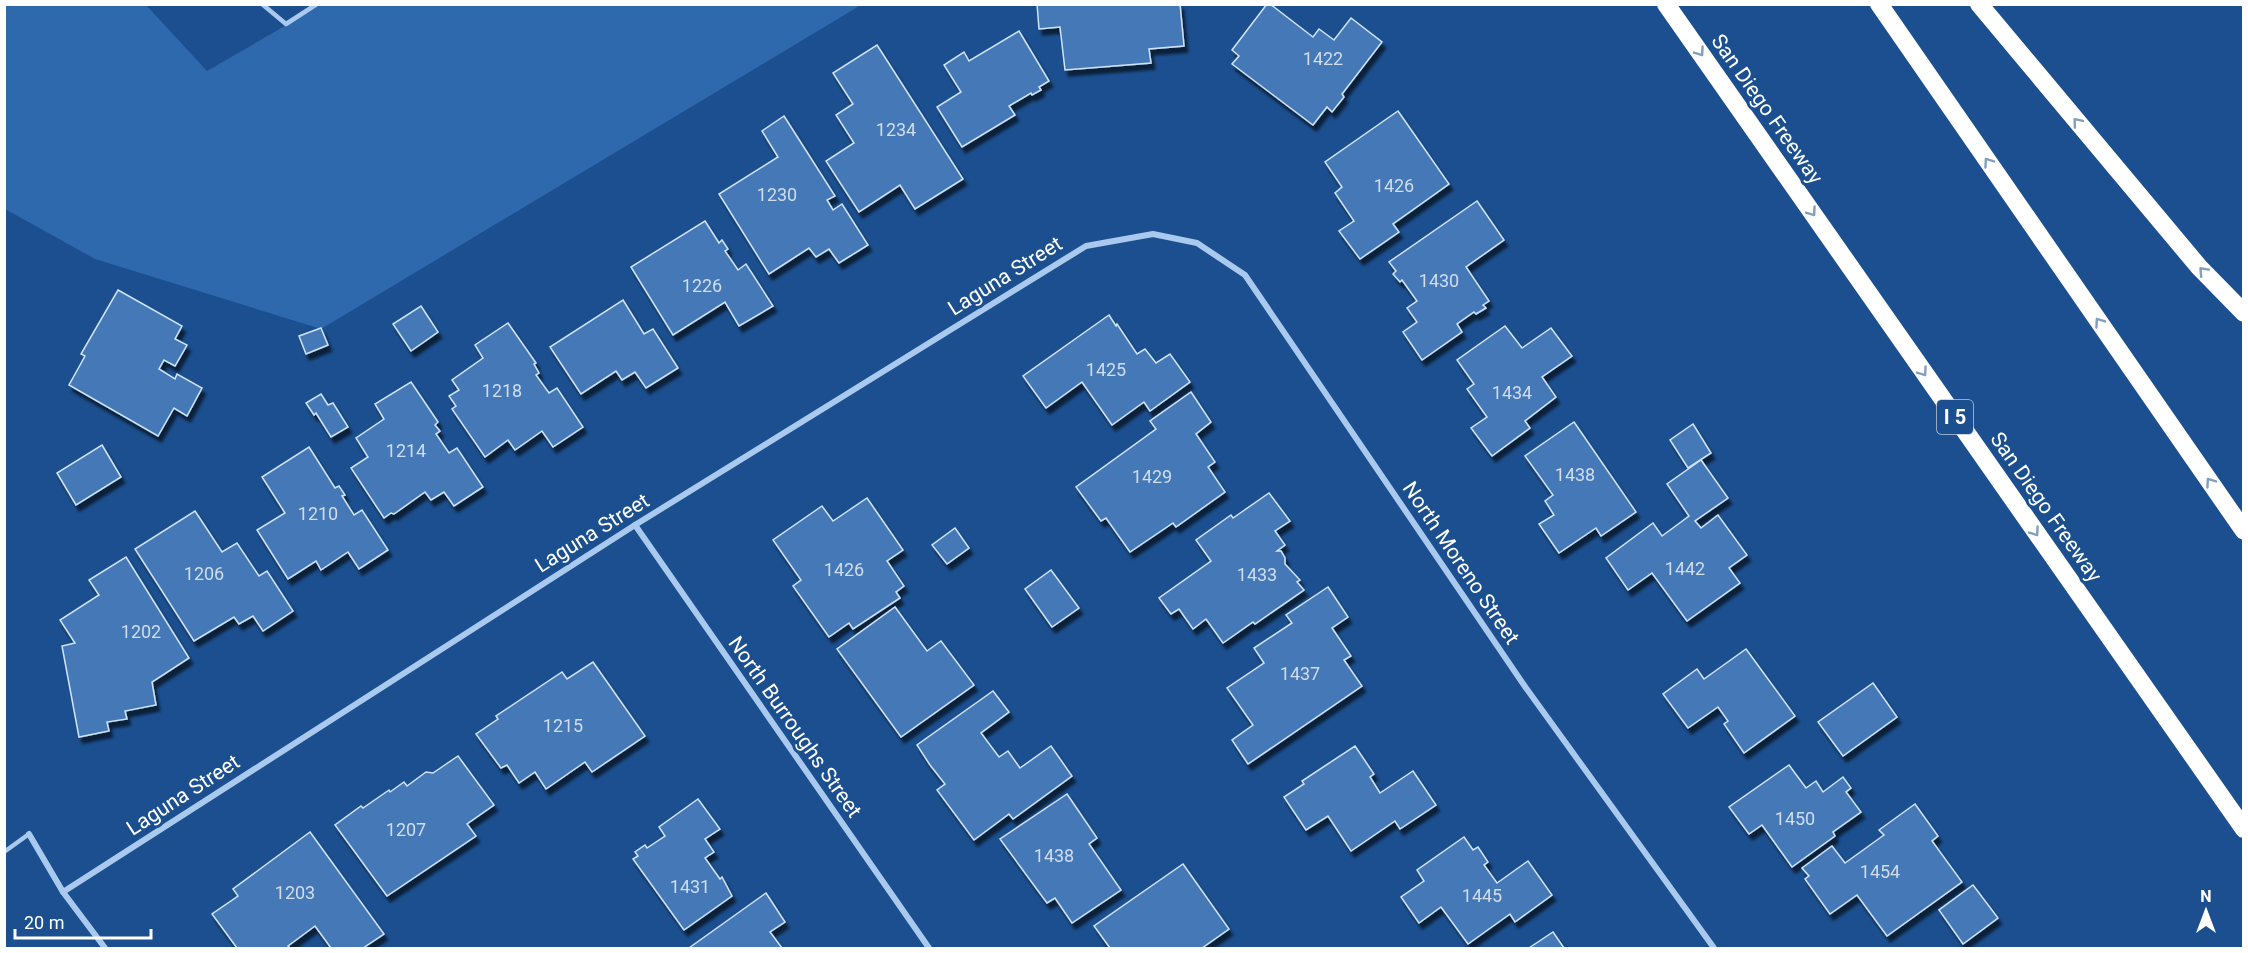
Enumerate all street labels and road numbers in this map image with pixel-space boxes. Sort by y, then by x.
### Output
street label: San Diego Freeway [1706,30,1828,189]
street label: Laguna Street [944,231,1066,321]
road number: I 5 [1937,400,1973,434]
street label: San Diego Freeway [1985,428,2107,587]
street label: North Moreno Street [1398,477,1524,649]
street label: Laguna Street [531,488,653,578]
street label: North Burroughs Street [723,632,867,822]
street label: Laguna Street [122,750,244,840]

